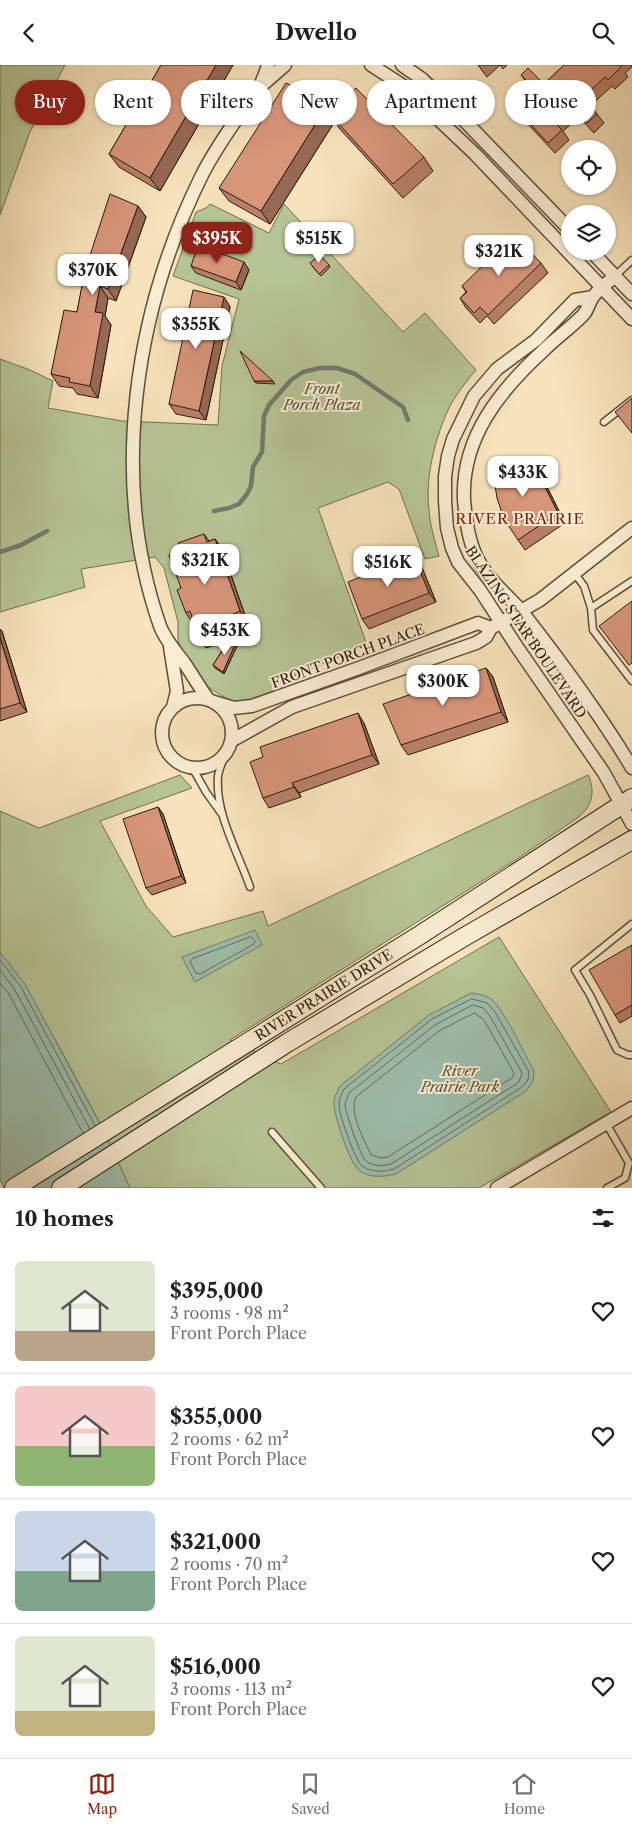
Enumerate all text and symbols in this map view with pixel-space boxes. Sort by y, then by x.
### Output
icon: back [15,19,43,47]
text: Dwello [275,19,357,46]
icon: search [589,19,617,47]
chip: Buy [15,80,85,125]
chip: Rent [95,80,171,125]
chip: Filters [181,80,272,125]
chip: New [282,80,357,125]
chip: Apartment [367,80,495,125]
chip: House [505,80,596,125]
map controls [561,140,616,260]
button: locate [561,140,616,195]
button: layers [561,205,616,260]
pin: $395K [182,221,252,264]
pin: $515K [284,221,354,264]
text: $395K [192,228,242,248]
text: $515K [296,228,342,248]
pin: $321K [464,235,534,277]
text: $321K [475,241,523,261]
pin: $370K [58,253,128,296]
text: $370K [68,260,118,280]
pin: $355K [161,307,231,350]
text: $355K [172,314,220,334]
park label: Front Porch Plaza [282,380,361,414]
pin: $433K [488,455,558,498]
text: $433K [498,462,548,482]
district label: RIVER PRAIRIE [455,509,585,528]
street label: BLAZING STAR BOULEVARD [462,542,590,722]
pin: $321K [170,543,240,586]
pin: $516K [353,545,423,588]
text: $321K [181,550,229,570]
text: $516K [364,552,412,572]
pin: $453K [190,613,260,656]
text: $453K [200,620,250,640]
street label: FRONT PORCH PLACE [269,620,427,692]
pin: $300K [408,665,478,707]
text: $300K [417,671,469,691]
street label: RIVER PRAIRIE DRIVE [251,945,396,1045]
park label: River Prairie Park [420,1062,500,1096]
icon: filters [589,1204,617,1232]
text: 10 homes [15,1206,114,1231]
text: $395,000 [170,1278,263,1303]
icon: home [55,1281,115,1341]
icon: heart [589,1297,617,1325]
text: 3 rooms · 98 m² [170,1303,289,1323]
text: Front Porch Place [170,1323,307,1343]
text: $355,000 [170,1404,262,1429]
icon: home [55,1406,115,1466]
icon: heart [589,1422,617,1450]
text: 2 rooms · 62 m² [170,1429,289,1449]
text: Front Porch Place [170,1449,307,1469]
text: $321,000 [170,1529,261,1554]
icon: home [55,1531,115,1591]
icon: heart [589,1547,617,1575]
text: 2 rooms · 70 m² [170,1554,288,1574]
text: Front Porch Place [170,1574,307,1594]
text: $516,000 [170,1654,261,1679]
icon: home [55,1656,115,1716]
icon: heart [589,1672,617,1700]
text: 3 rooms · 113 m² [170,1679,292,1699]
text: Front Porch Place [170,1699,307,1719]
tab: Map [87,1770,117,1818]
tab: Saved [291,1770,330,1818]
tab: Home [504,1770,545,1818]

